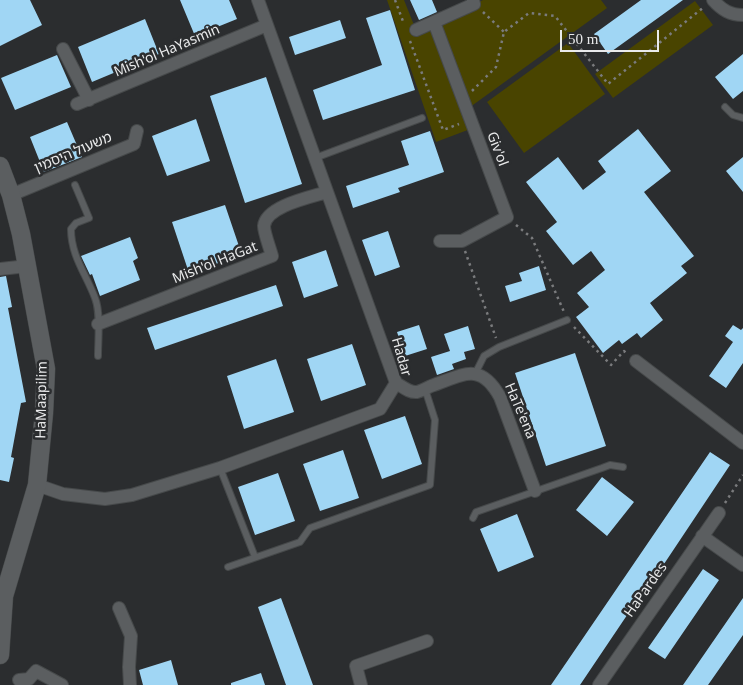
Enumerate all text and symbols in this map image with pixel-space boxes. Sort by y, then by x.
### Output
scale bar [563,20,662,52]
street label: Mish'ol HaYasmin [112,21,222,81]
text: 50 m [568,31,598,47]
street label: משעול היסמין [32,129,114,177]
street label: Giv'ol [483,130,511,168]
street label: Mish'ol HaGat [170,238,260,288]
street label: Hadar [387,336,415,378]
street label: HaMaapilim [33,361,51,439]
street label: HaTe'ena [501,381,539,441]
street label: HaPardes [621,560,671,620]

